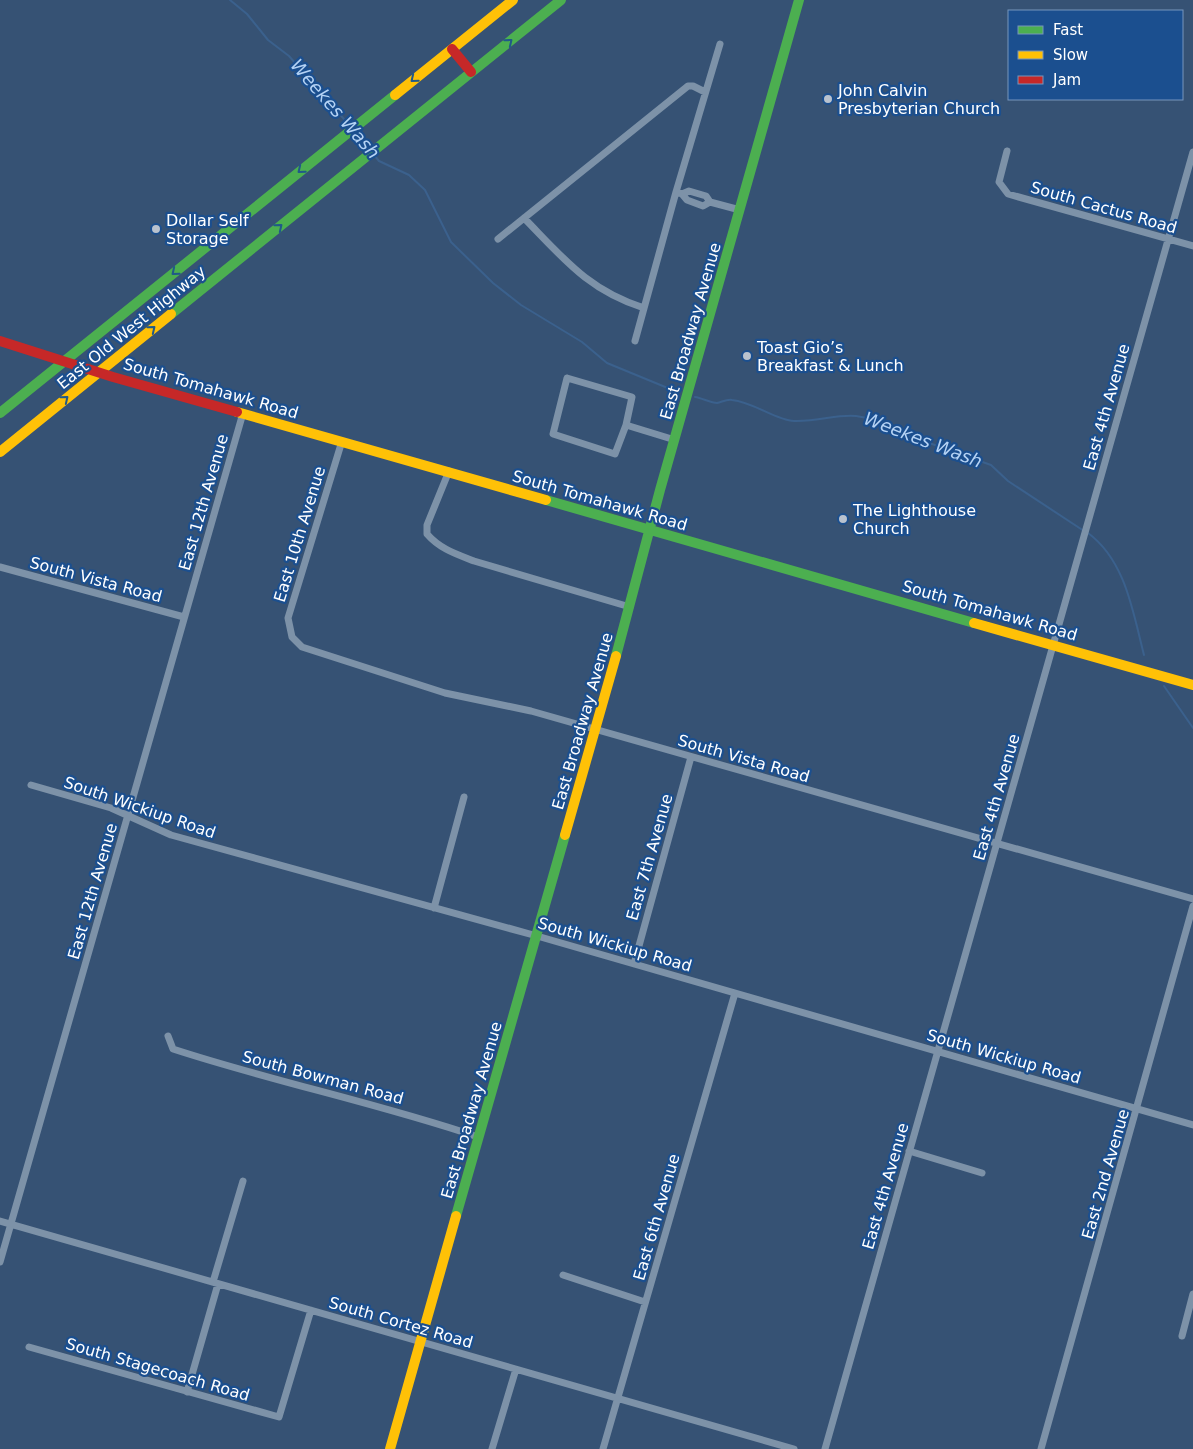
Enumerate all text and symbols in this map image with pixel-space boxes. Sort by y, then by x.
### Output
legend [1008,10,1183,100]
text: Fast [1053,21,1083,39]
one-way arrow [503,39,512,47]
text: Slow [1053,46,1088,64]
water label: Weekes Wash [286,55,384,163]
text: Jam [1052,71,1081,89]
one-way arrow [411,74,420,82]
place label: John Calvin Presbyterian Church [837,81,1000,118]
marker: John Calvin Presbyterian Church [822,93,834,105]
one-way arrow [298,165,307,173]
street label: South Cactus Road [1029,177,1179,237]
place label: Dollar Self Storage [166,211,249,248]
marker: Dollar Self Storage [150,223,162,235]
one-way arrow [273,224,282,233]
street label: East Broadway Avenue [656,240,725,422]
street label: East Old West Highway [53,262,209,393]
one-way arrow [171,267,180,276]
one-way arrow [146,326,155,334]
place label: Toast Gio’s Breakfast & Lunch [756,338,904,375]
street label: East 4th Avenue [1079,342,1134,473]
marker: Toast Gio’s Breakfast & Lunch [741,350,753,362]
street label: South Tomahawk Road [121,354,301,423]
one-way arrow [59,397,68,405]
water label: Weekes Wash [861,407,985,472]
street label: East 12th Avenue [175,432,232,572]
street label: East 10th Avenue [270,464,329,604]
street label: South Tomahawk Road [510,466,690,535]
place label: The Lighthouse Church [852,501,976,538]
marker: The Lighthouse Church [837,513,849,525]
street label: South Vista Road [28,553,164,606]
street label: South Tomahawk Road [900,576,1080,645]
street label: East Broadway Avenue [548,630,617,812]
street label: South Vista Road [676,731,812,786]
street label: East 4th Avenue [969,732,1024,863]
street label: South Wickiup Road [61,773,218,842]
street label: East 7th Avenue [622,792,677,923]
street label: East 12th Avenue [64,821,121,961]
street label: South Wickiup Road [536,913,694,976]
street label: East Broadway Avenue [437,1019,506,1201]
street label: South Wickiup Road [925,1025,1083,1088]
street label: South Bowman Road [240,1047,406,1108]
street label: East 2nd Avenue [1078,1107,1133,1241]
street label: East 4th Avenue [858,1121,913,1252]
street label: East 6th Avenue [629,1152,684,1283]
street label: South Cortez Road [327,1293,475,1352]
street label: South Stagecoach Road [64,1334,252,1405]

